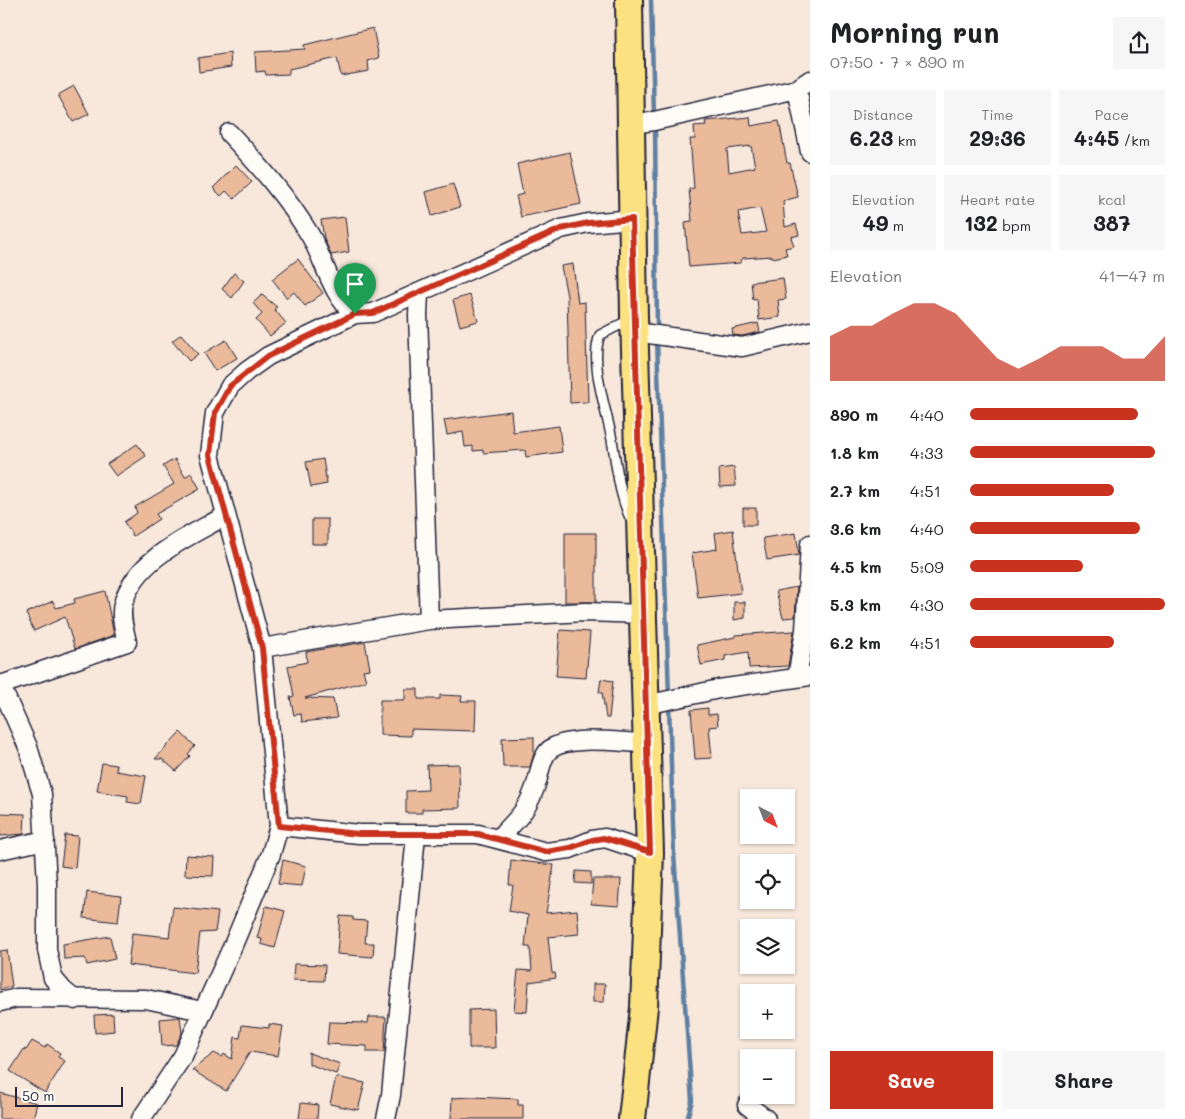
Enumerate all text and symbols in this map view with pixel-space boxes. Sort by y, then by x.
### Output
text: Morning run [830,14,999,50]
button: share [1113,17,1165,69]
text: 07:50 · 7 × 890 m [830,51,965,72]
text: Distance [853,105,913,124]
text: Time [982,105,1013,124]
text: Pace [1095,105,1129,124]
text: 6.23 [850,124,893,151]
text: 29:36 [969,124,1026,151]
text: 4:45 [1074,124,1119,151]
text: km [893,131,916,150]
text: /km [1119,131,1150,150]
text: Elevation [852,190,915,209]
text: Heart rate [960,190,1035,209]
text: kcal [1098,190,1126,209]
text: 49 [862,209,888,236]
text: 132 [964,209,998,236]
text: 387 [1093,209,1130,236]
text: m [888,216,904,235]
text: bpm [998,216,1031,235]
pin [334,263,376,314]
text: Elevation [830,265,902,286]
text: 41–47 m [1099,265,1165,286]
icon: arrive [341,270,369,298]
text: 890 m [830,404,878,425]
text: 4:40 [910,404,944,425]
text: 1.8 km [830,442,879,463]
text: 4:33 [910,442,943,463]
text: 2.7 km [830,480,880,501]
text: 4:51 [910,480,941,501]
text: 3.6 km [830,518,881,539]
text: 4:40 [910,518,944,539]
text: 4.5 km [830,556,882,577]
text: 5:09 [910,556,944,577]
text: 5.3 km [830,594,881,615]
text: 4:30 [910,594,944,615]
text: 6.2 km [830,632,881,653]
text: 4:51 [910,632,941,653]
north arrow [740,789,795,844]
map controls [740,789,795,1104]
button: locate [740,854,795,909]
button: layers [740,919,795,974]
button: + [740,984,795,1039]
button: − [740,1049,795,1104]
button: Save [830,1051,993,1109]
button: Share [1003,1051,1165,1109]
scale bar [15,1084,122,1107]
text: 50 m [22,1086,54,1105]

